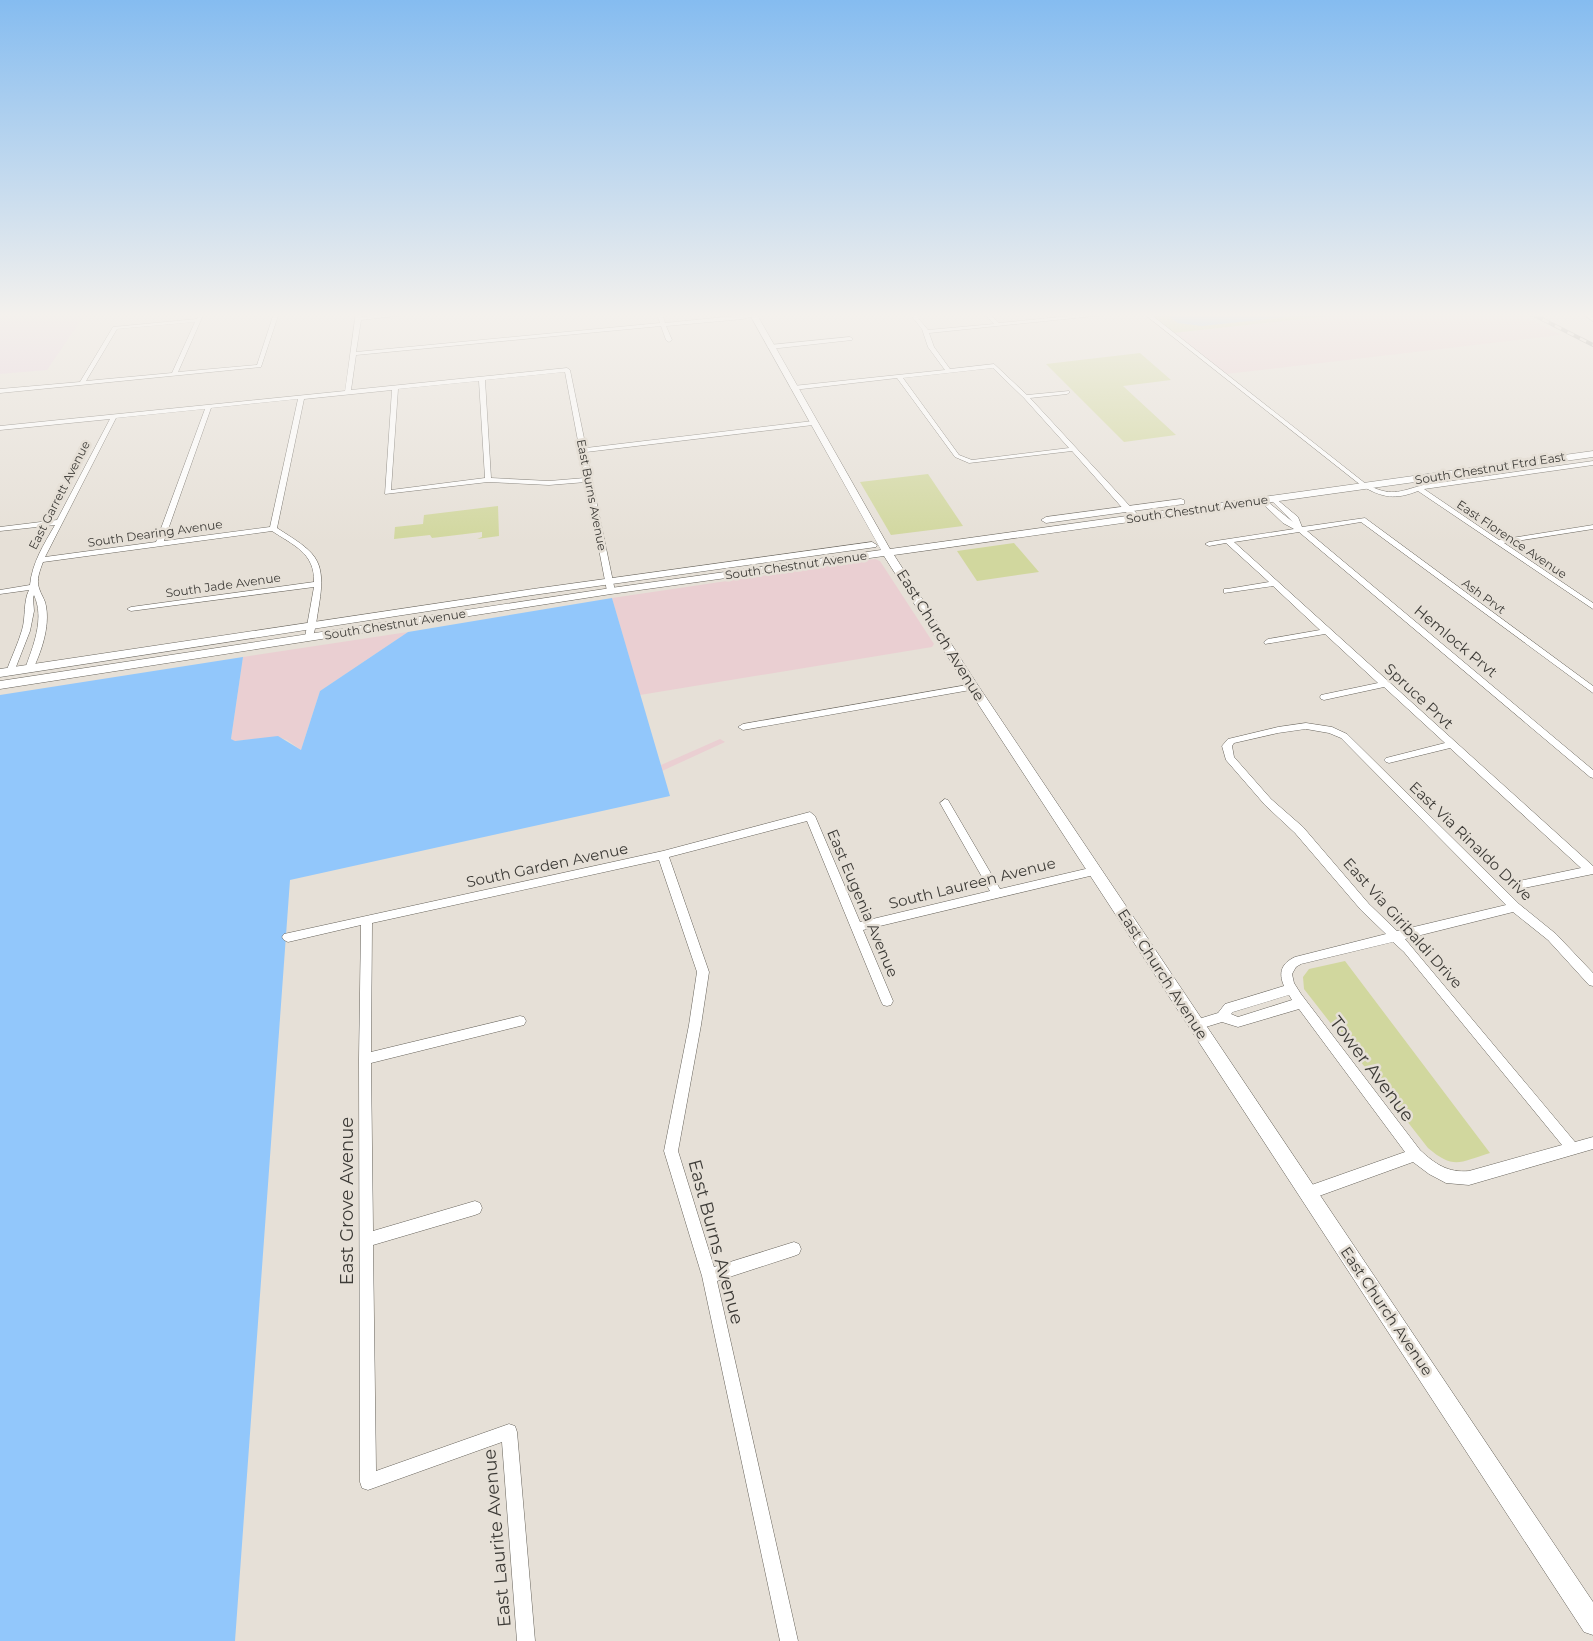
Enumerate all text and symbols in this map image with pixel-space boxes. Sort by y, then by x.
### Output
street label: East Garrett Avenue [25,438,93,552]
street label: East Burns Avenue [574,438,610,552]
street label: South Chestnut Ftrd East [1414,449,1566,487]
street label: South Chestnut Avenue [1125,492,1269,526]
street label: East Florence Avenue [1454,497,1570,581]
street label: South Dearing Avenue [87,516,223,550]
street label: South Chestnut Avenue [724,548,868,582]
street label: East Church Avenue [893,566,989,704]
street label: South Jade Avenue [165,569,281,601]
street label: Ash Prvt [1459,575,1509,617]
street label: Hemlock Prvt [1411,601,1501,681]
street label: South Chestnut Avenue [323,605,467,643]
street label: Spruce Prvt [1380,659,1458,733]
street label: East Via Rinaldo Drive [1405,777,1537,905]
street label: East Eugenia Avenue [823,826,903,980]
street label: South Garden Avenue [464,839,630,891]
street label: South Laureen Avenue [887,853,1057,913]
street label: East Via Giribaldi Drive [1339,854,1467,992]
street label: East Church Avenue [1114,905,1212,1043]
street label: Tower Avenue [1325,1012,1419,1126]
street label: East Grove Avenue [336,1117,358,1285]
street label: East Burns Avenue [683,1157,749,1327]
street label: East Church Avenue [1337,1243,1437,1379]
street label: East Laurite Avenue [478,1448,516,1628]

